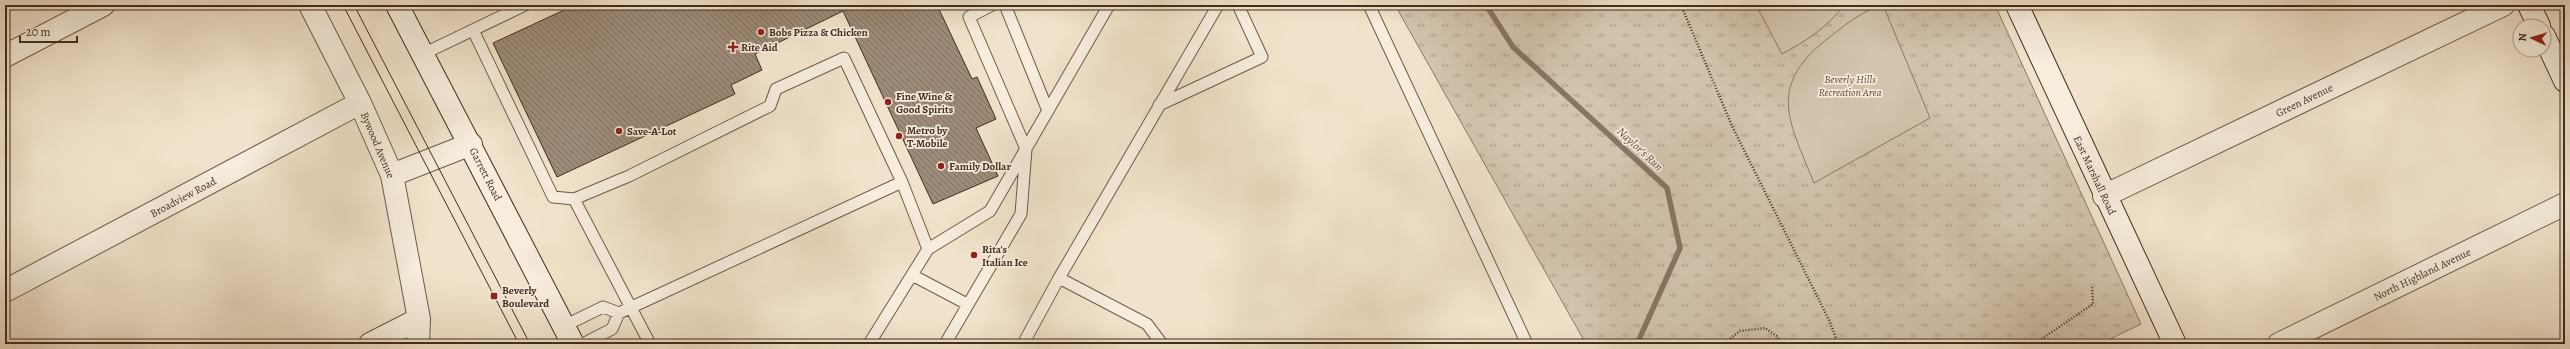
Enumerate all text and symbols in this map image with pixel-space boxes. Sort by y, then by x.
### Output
scale bar [20,18,77,44]
north arrow [2512,18,2552,58]
text: 20 m [26,24,50,40]
place label: Bobs Pizza & Chicken [769,25,868,40]
marker: Bobs Pizza & Chicken [756,27,766,37]
text: N [2515,33,2530,42]
place label: Rite Aid [741,40,778,55]
marker: Rite Aid [728,42,738,52]
park label: Beverly Hills Recreation Area [1819,72,1882,100]
street label: Green Avenue [2273,80,2335,121]
place label: Fine Wine & Good Spirits [896,89,954,117]
marker: Fine Wine & Good Spirits [883,97,893,107]
street label: Bywood Avenue [357,110,398,181]
place label: Metro by T-Mobile [907,123,948,151]
water label: Naylor's Run [1613,123,1667,175]
place label: Save-A-Lot [627,124,677,139]
marker: Save-A-Lot [614,126,624,136]
marker: Metro by T-Mobile [894,131,904,141]
street label: East Marshall Road [2070,133,2120,217]
street label: Garrett Road [466,145,505,204]
place label: Family Dollar [949,159,1011,174]
marker: Family Dollar [936,161,946,171]
street label: Broadview Road [148,174,219,221]
place label: Rita's Italian Ice [982,242,1028,270]
street label: North Highland Avenue [2371,244,2473,305]
marker: Rita's Italian Ice [969,250,979,260]
place label: Beverly Boulevard [502,283,549,311]
marker: Beverly Boulevard [489,291,499,301]

